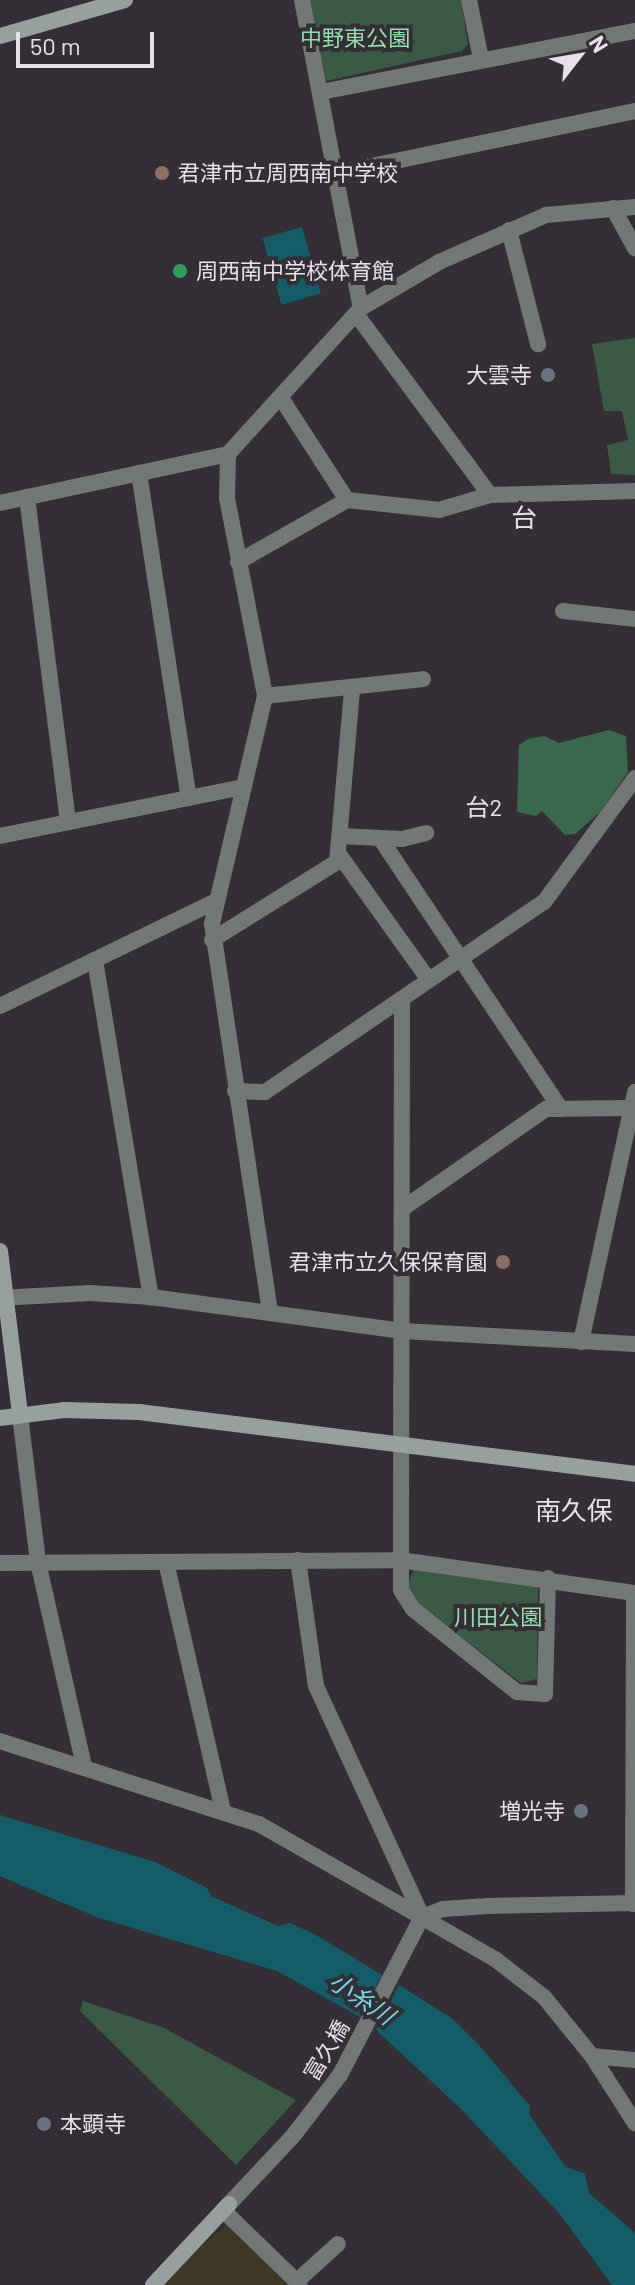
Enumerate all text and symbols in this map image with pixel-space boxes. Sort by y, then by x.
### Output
scale bar [20,16,158,66]
north arrow [539,16,619,96]
park label: 中野東公園 [300,25,410,51]
text: 50 m [30,31,81,60]
text: N [585,31,614,57]
place label: 君津市立周西南中学校 [178,160,398,186]
marker: 君津市立周西南中学校 [153,164,171,182]
place label: 周西南中学校体育館 [196,258,394,284]
marker: 周西南中学校体育館 [171,262,189,280]
place label: 大雲寺 [466,362,532,388]
marker: 大雲寺 [539,366,557,384]
district label: 台 [511,501,537,533]
district label: 台2 [466,793,502,821]
place label: 君津市立久保保育園 [289,1249,487,1275]
marker: 君津市立久保保育園 [494,1253,512,1271]
district label: 南久保 [535,1494,613,1526]
park label: 川田公園 [454,1604,542,1630]
place label: 増光寺 [499,1798,565,1824]
marker: 増光寺 [572,1802,590,1820]
water label: 小糸川 [324,1966,400,2030]
street label: 富久橋 [298,2015,354,2085]
place label: 本顕寺 [60,2111,126,2137]
marker: 本顕寺 [35,2115,53,2133]

